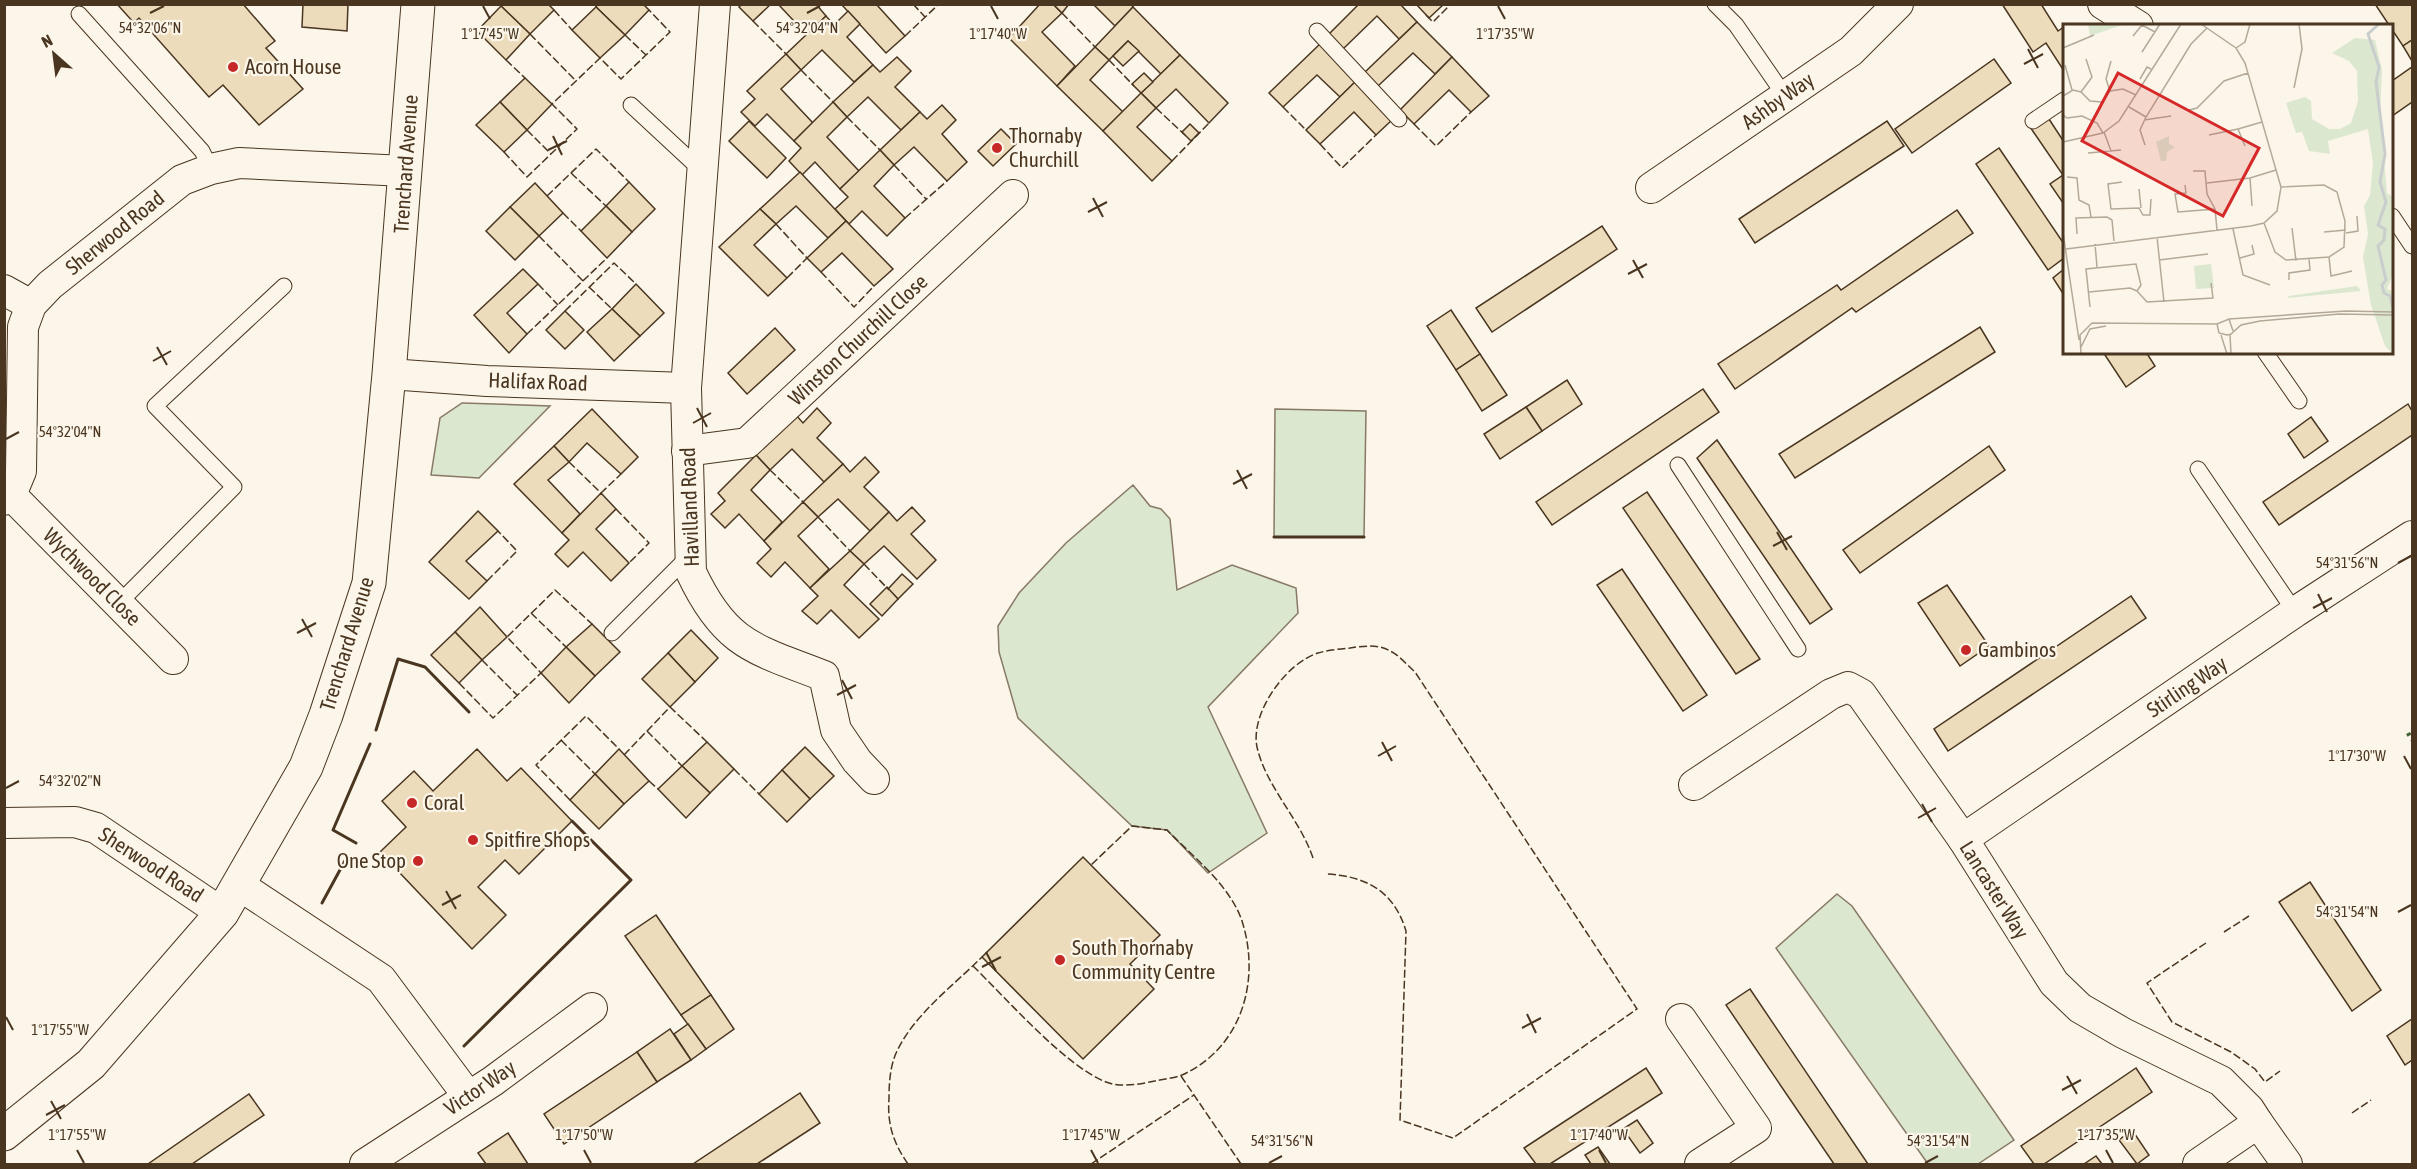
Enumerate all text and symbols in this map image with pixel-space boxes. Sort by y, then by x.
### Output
text: 54°32'06"N [119,19,181,36]
text: 54°32'04"N [776,19,838,36]
north arrow [24,24,84,84]
inset map [2063,24,2393,354]
text: 1°17'45"W [461,25,519,42]
text: 1°17'40"W [969,25,1027,42]
text: 1°17'35"W [1476,25,1534,42]
text: N [39,31,55,51]
place label: Acorn House [245,54,341,78]
marker: Acorn House [226,60,240,74]
street label: Ashby Way [1737,67,1818,134]
street label: Trenchard Avenue [388,94,422,234]
place label: Thornaby Churchill [1009,123,1083,171]
marker: Thornaby Churchill [990,141,1004,155]
street label: Sherwood Road [60,185,168,279]
street label: Winston Churchill Close [783,269,932,410]
street label: Halifax Road [488,367,588,395]
text: 54°32'04"N [39,423,101,440]
street label: Havilland Road [675,447,703,567]
street label: Wychwood Close [39,522,147,630]
text: 54°31'56"N [2316,554,2378,571]
street label: Trenchard Avenue [314,574,378,714]
place label: Gambinos [1978,637,2056,661]
marker: Gambinos [1959,643,1973,657]
street label: Stirling Way [2142,650,2231,722]
text: 1°17'30"W [2328,747,2386,764]
text: 54°32'02"N [39,772,101,789]
place label: Coral [424,790,465,814]
marker: Coral [405,796,419,810]
street label: Sherwood Road [95,821,208,907]
place label: Spitfire Shops [485,827,590,851]
marker: Spitfire Shops [466,833,480,847]
street label: Lancaster Way [1955,836,2034,943]
place label: One Stop [337,848,406,872]
marker: One Stop [411,854,425,868]
text: 54°31'54"N [2316,903,2378,920]
place label: South Thornaby Community Centre [1072,935,1215,983]
marker: South Thornaby Community Centre [1053,953,1067,967]
text: 1°17'55"W [31,1021,89,1038]
street label: Victor Way [439,1054,520,1120]
text: 1°17'55"W [48,1126,106,1143]
text: 1°17'50"W [555,1126,613,1143]
text: 1°17'45"W [1062,1126,1120,1143]
text: 1°17'40"W [1570,1126,1628,1143]
text: 1°17'35"W [2077,1126,2135,1143]
text: 54°31'56"N [1251,1132,1313,1149]
text: 54°31'54"N [1907,1132,1969,1149]

